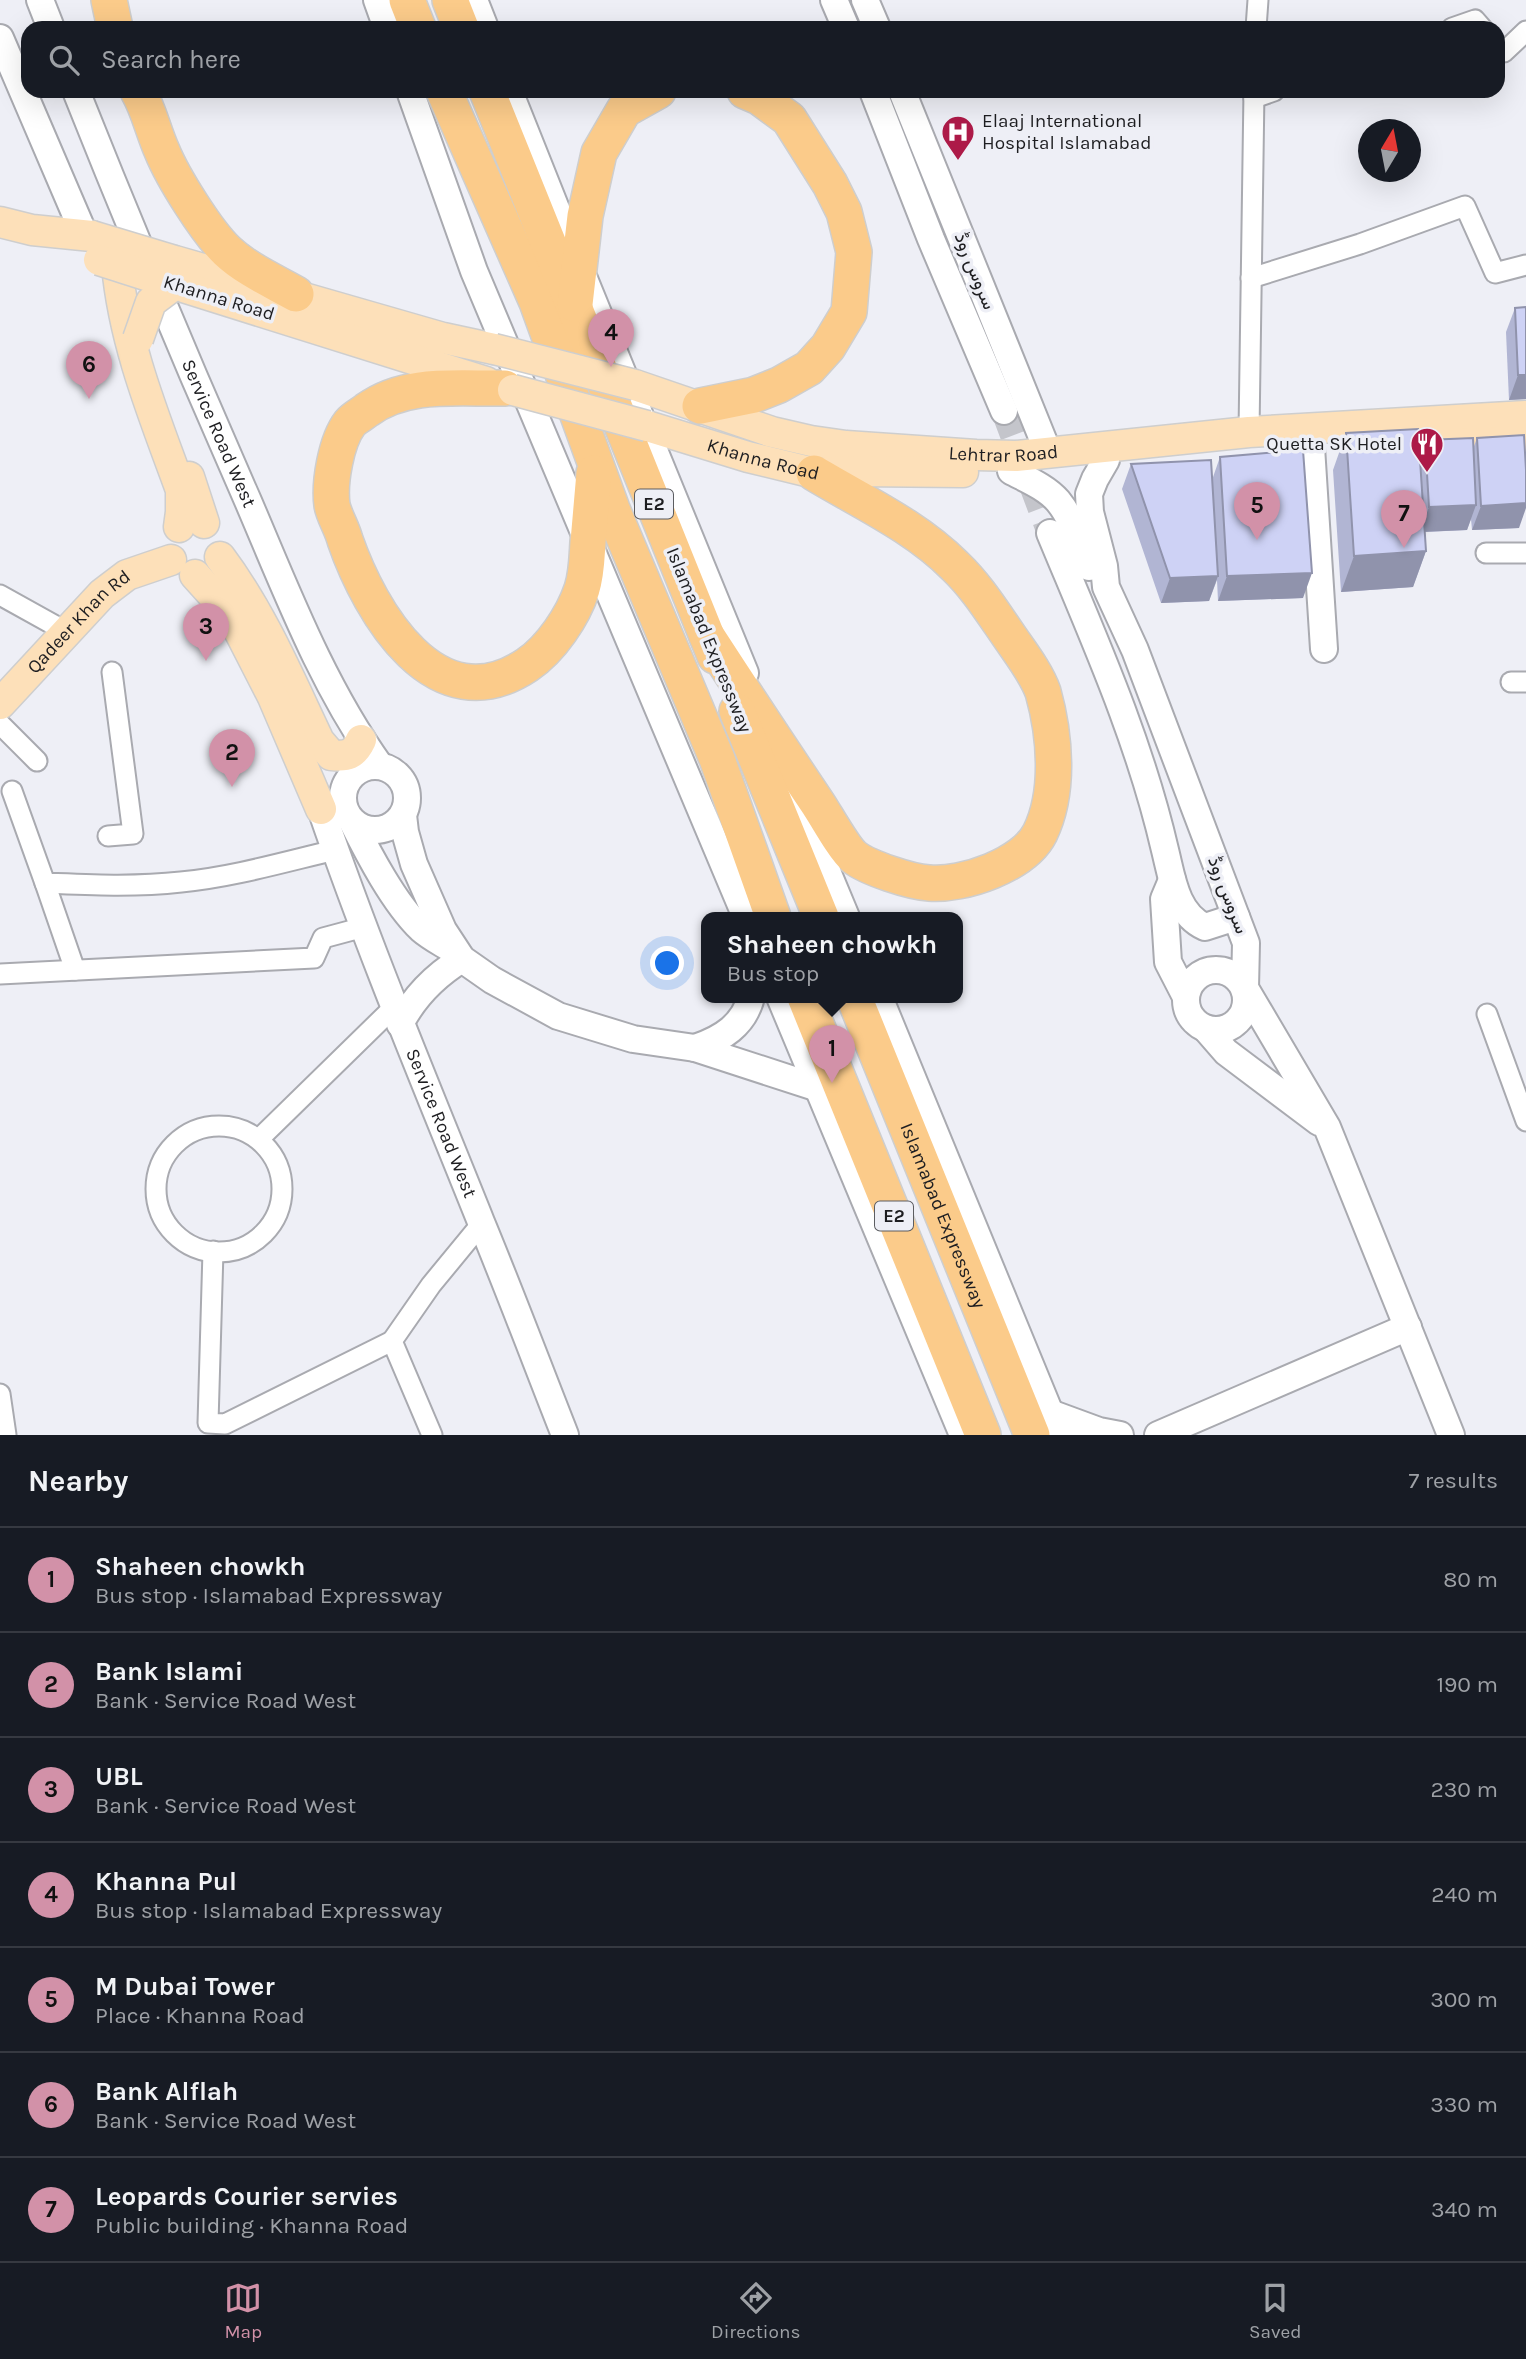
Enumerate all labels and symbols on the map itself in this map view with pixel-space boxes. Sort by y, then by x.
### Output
place label: Elaaj International Hospital Islamabad [982,110,1152,154]
hospital icon: Elaaj International Hospital Islamabad [939,113,977,162]
north arrow [1358,119,1421,182]
street label: سروس روڈ [950,229,1000,313]
street label: Khanna Road [161,271,277,325]
pin: 4 [588,309,634,367]
pin: 6 [66,341,112,399]
street label: Service Road West [177,356,260,511]
restaurant icon: Quetta SK Hotel [1408,425,1446,474]
place label: Quetta SK Hotel [1266,433,1402,455]
street label: Khanna Road [704,434,821,485]
street label: Lehtrar Road [948,441,1059,467]
pin: 5 [1234,482,1280,540]
road number: E2 [635,490,673,518]
pin: 7 [1381,490,1427,548]
street label: Islamabad Expressway [662,544,756,736]
street label: Qadeer Khan Rd [23,565,135,678]
pin: 3 [183,603,229,661]
pin: 2 [209,729,255,787]
street label: سروس روڈ [1203,853,1253,937]
your location [650,946,684,980]
pin: 1 [809,1025,855,1083]
street label: Service Road West [401,1045,481,1201]
street label: Islamabad Expressway [895,1120,990,1312]
road number: E2 [875,1202,913,1231]

